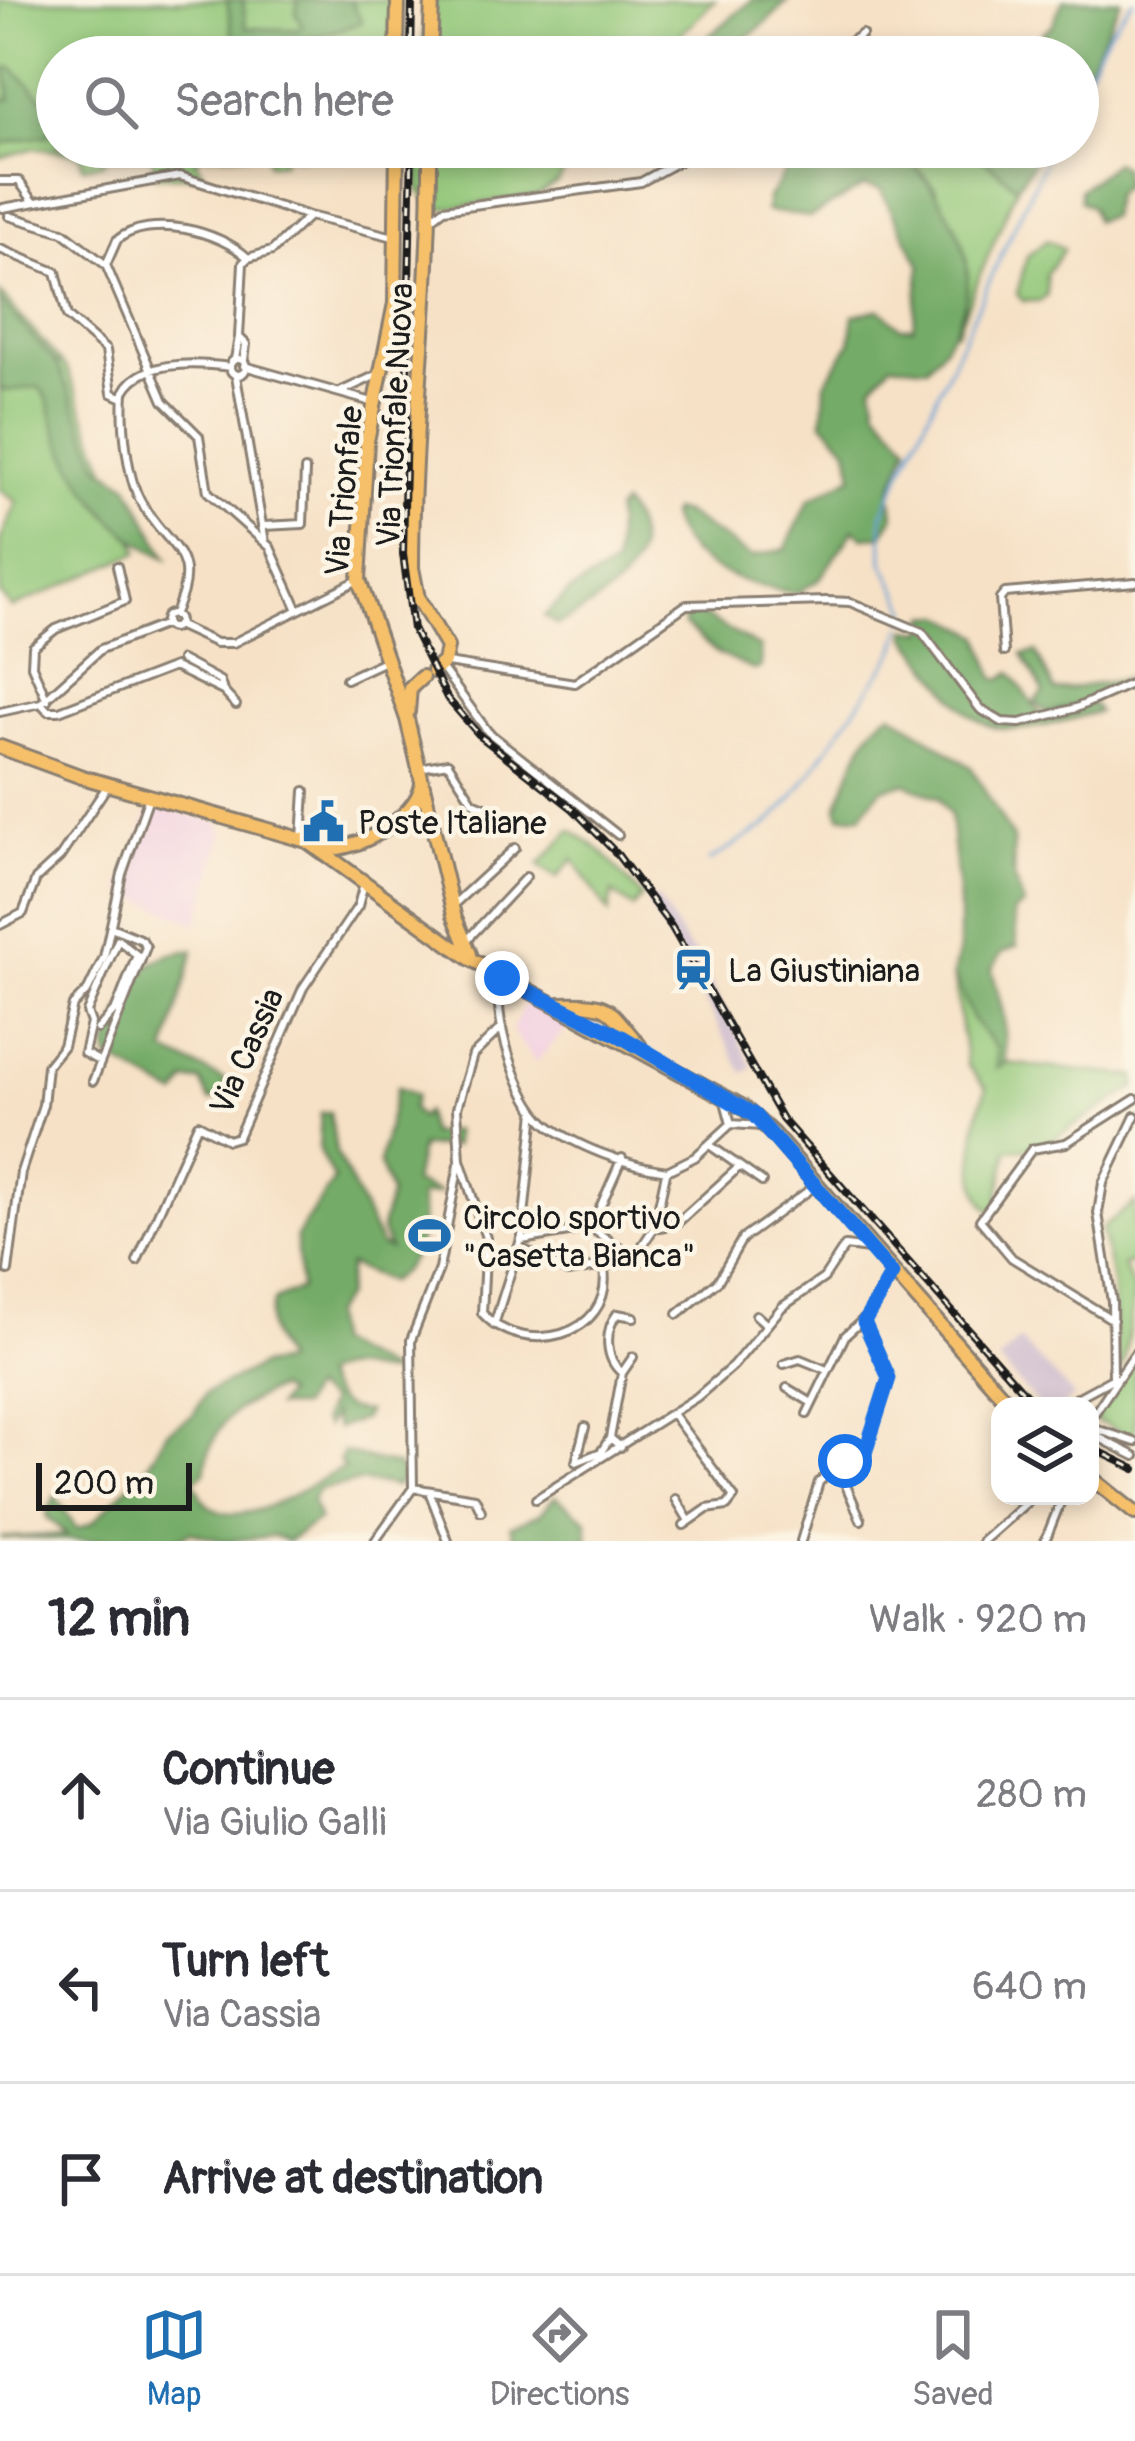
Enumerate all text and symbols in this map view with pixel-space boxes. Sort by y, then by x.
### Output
search box [36,36,1099,168]
icon: search [78,69,144,135]
text: Search here [174,74,394,130]
street label: Via Trionfale Nuova [368,282,423,548]
street label: Via Trionfale [317,404,372,578]
public building icon: Poste Italiane [301,799,347,845]
place label: Poste Italiane [358,803,546,844]
station icon: La Giustiniana [671,947,717,993]
route end [475,951,529,1005]
place label: La Giustiniana [728,951,920,992]
street label: Via Cassia [201,982,293,1121]
place label: Circolo sportivo "Casetta Bianca" [463,1198,695,1277]
sports icon: Circolo sportivo "Casetta Bianca" [406,1213,452,1259]
map controls [991,1397,1099,1505]
button: layers [991,1397,1099,1505]
route start [818,1434,872,1488]
scale bar [36,1457,192,1510]
text: 200 m [54,1463,154,1504]
text: 12 min [48,1587,190,1651]
text: Walk · 920 m [869,1595,1087,1644]
text: Continue [162,1742,335,1798]
icon: ahead [48,1762,114,1828]
text: 280 m [976,1770,1087,1819]
text: Via Giulio Galli [162,1798,386,1847]
text: Turn left [162,1934,329,1990]
icon: left [48,1954,114,2020]
text: 640 m [972,1962,1087,2011]
text: Via Cassia [162,1990,321,2039]
icon: arrive [48,2146,114,2212]
text: Arrive at destination [162,2151,543,2207]
tab: Map [141,2302,207,2415]
tab: Directions [490,2302,630,2415]
tab: Saved [912,2302,994,2415]

